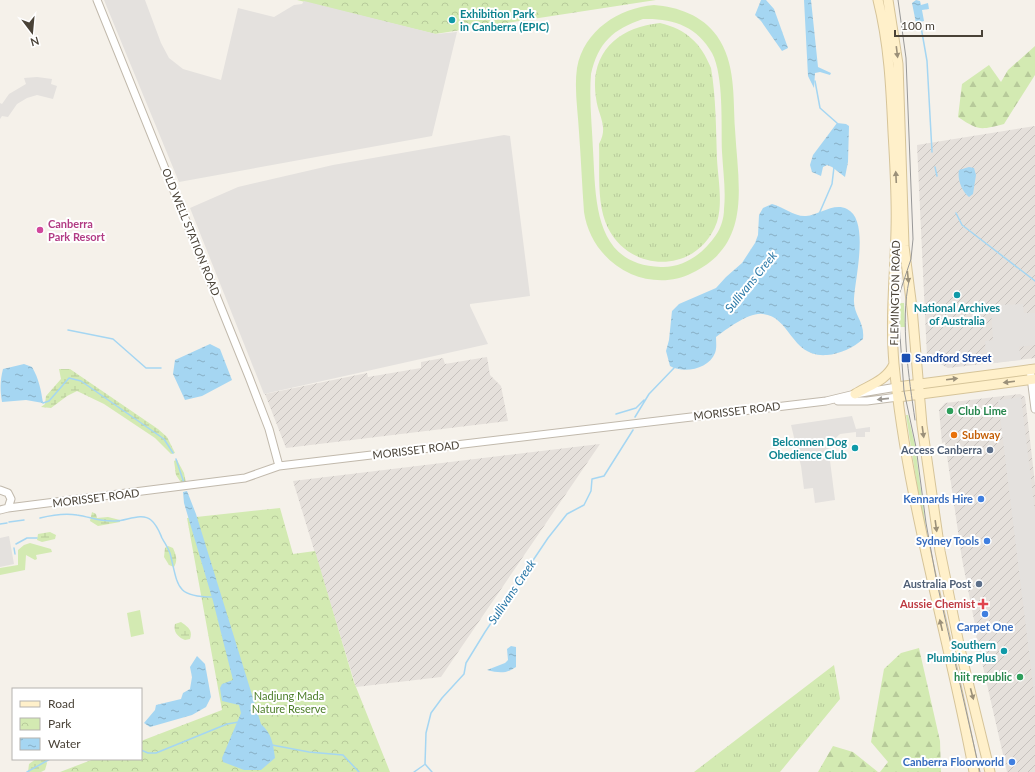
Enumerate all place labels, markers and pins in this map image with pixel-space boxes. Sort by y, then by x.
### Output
place label: Exhibition Park in Canberra (EPIC) [460,7,549,33]
marker: Exhibition Park in Canberra (EPIC) [447,15,457,25]
place label: Canberra Park Resort [48,217,106,243]
marker: Canberra Park Resort [35,225,45,235]
marker: National Archives of Australia [952,290,962,300]
place label: National Archives of Australia [914,301,1000,327]
place label: Sandford Street [915,351,992,364]
marker: Sandford Street [900,352,912,364]
place label: Club Lime [958,404,1007,417]
marker: Club Lime [945,406,955,416]
place label: Subway [962,428,1000,441]
marker: Subway [949,430,959,440]
place label: Belconnen Dog Obedience Club [769,435,847,461]
marker: Belconnen Dog Obedience Club [850,443,860,453]
place label: Access Canberra [900,443,982,456]
marker: Access Canberra [985,445,995,455]
place label: Kennards Hire [903,492,973,505]
marker: Kennards Hire [976,494,986,504]
place label: Sydney Tools [916,534,979,547]
marker: Sydney Tools [982,536,992,546]
place label: Australia Post [902,577,972,590]
marker: Australia Post [974,579,984,589]
place label: Aussie Chemist [899,597,976,610]
marker: Aussie Chemist [978,599,988,609]
marker: Carpet One [980,609,990,619]
place label: Carpet One [957,620,1013,633]
place label: Southern Plumbing Plus [927,638,996,664]
marker: Southern Plumbing Plus [999,646,1009,656]
place label: hiit republic [954,670,1013,683]
marker: hiit republic [1015,672,1025,682]
place label: Canberra Floorworld [903,755,1004,768]
marker: Canberra Floorworld [1007,757,1017,767]

